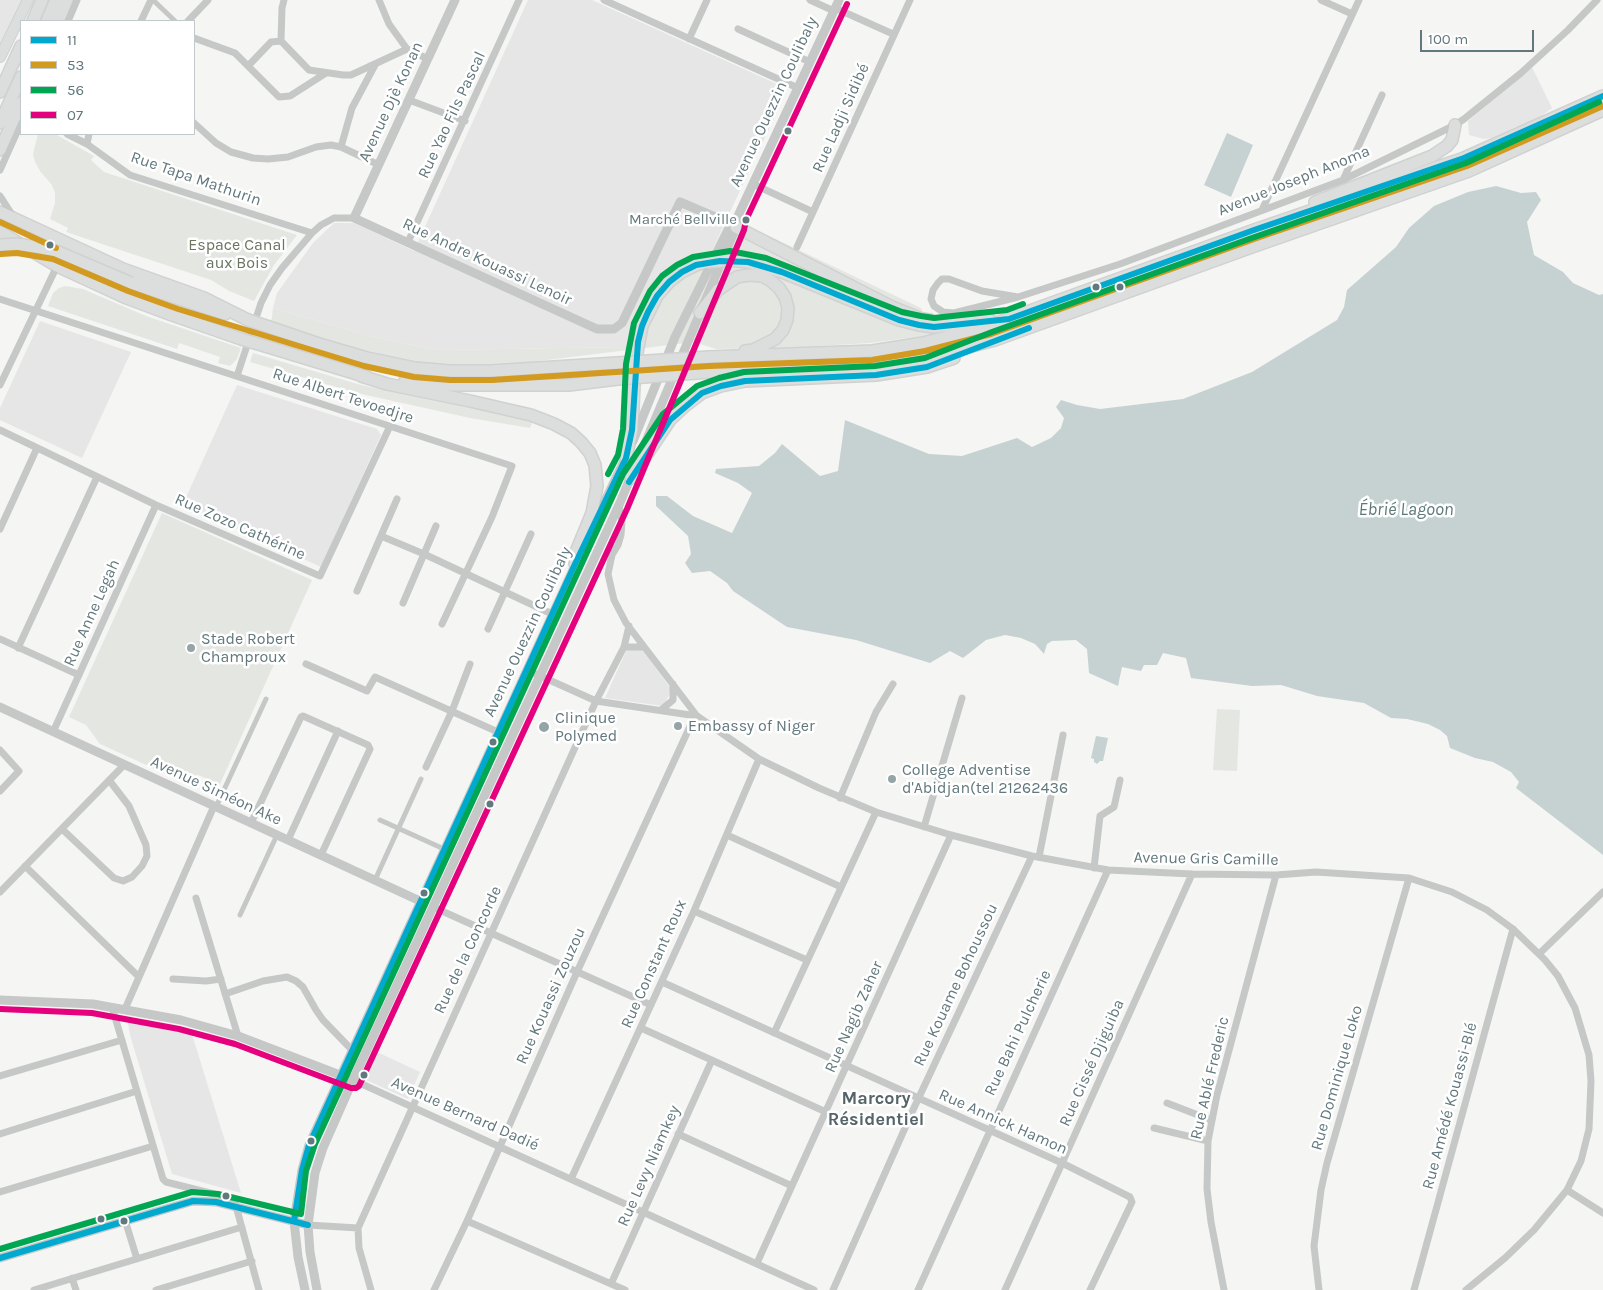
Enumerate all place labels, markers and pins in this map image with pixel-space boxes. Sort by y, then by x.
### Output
unlabelled marker [783,126,793,136]
place label: Marché Bellville [629,211,737,229]
marker: Marché Bellville [741,215,751,225]
unlabelled marker [45,240,55,250]
unlabelled marker [1091,282,1101,292]
unlabelled marker [1115,282,1125,292]
place label: Stade Robert Champroux [201,629,295,667]
marker: Stade Robert Champroux [185,642,197,654]
place label: Clinique Polymed [555,708,617,746]
place label: Embassy of Niger [688,716,815,736]
marker: Clinique Polymed [537,720,551,734]
marker: Embassy of Niger [672,720,684,732]
unlabelled marker [488,737,498,747]
place label: College Adventise d'Abidjan(tel 21262436 [902,760,1068,798]
marker: College Adventise d'Abidjan(tel 21262436 [886,773,898,785]
unlabelled marker [485,799,495,809]
unlabelled marker [419,888,429,898]
unlabelled marker [359,1070,369,1080]
unlabelled marker [306,1136,316,1146]
unlabelled marker [221,1191,231,1201]
unlabelled marker [96,1214,106,1224]
unlabelled marker [119,1216,129,1226]

